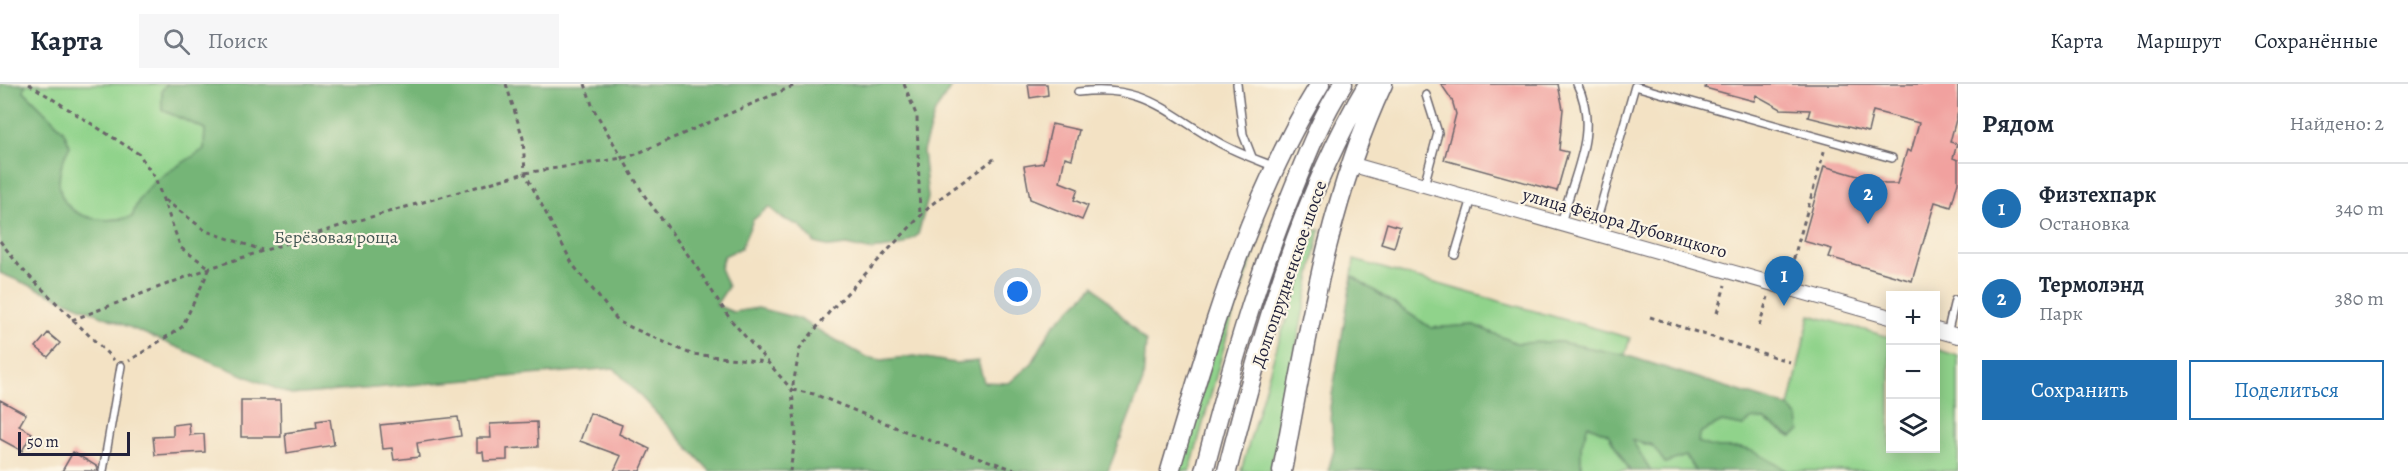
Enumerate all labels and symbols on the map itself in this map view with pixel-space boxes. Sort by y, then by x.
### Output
pin: 2 [1848,174,1888,224]
street label: Долгопрудненское шоссе [1246,177,1332,371]
street label: улица Фёдора Дубовицкого [1519,182,1730,264]
park label: Берёзовая роща [274,225,399,249]
pin: 1 [1764,256,1804,306]
your location [1003,277,1032,306]
scale bar [18,429,130,456]

